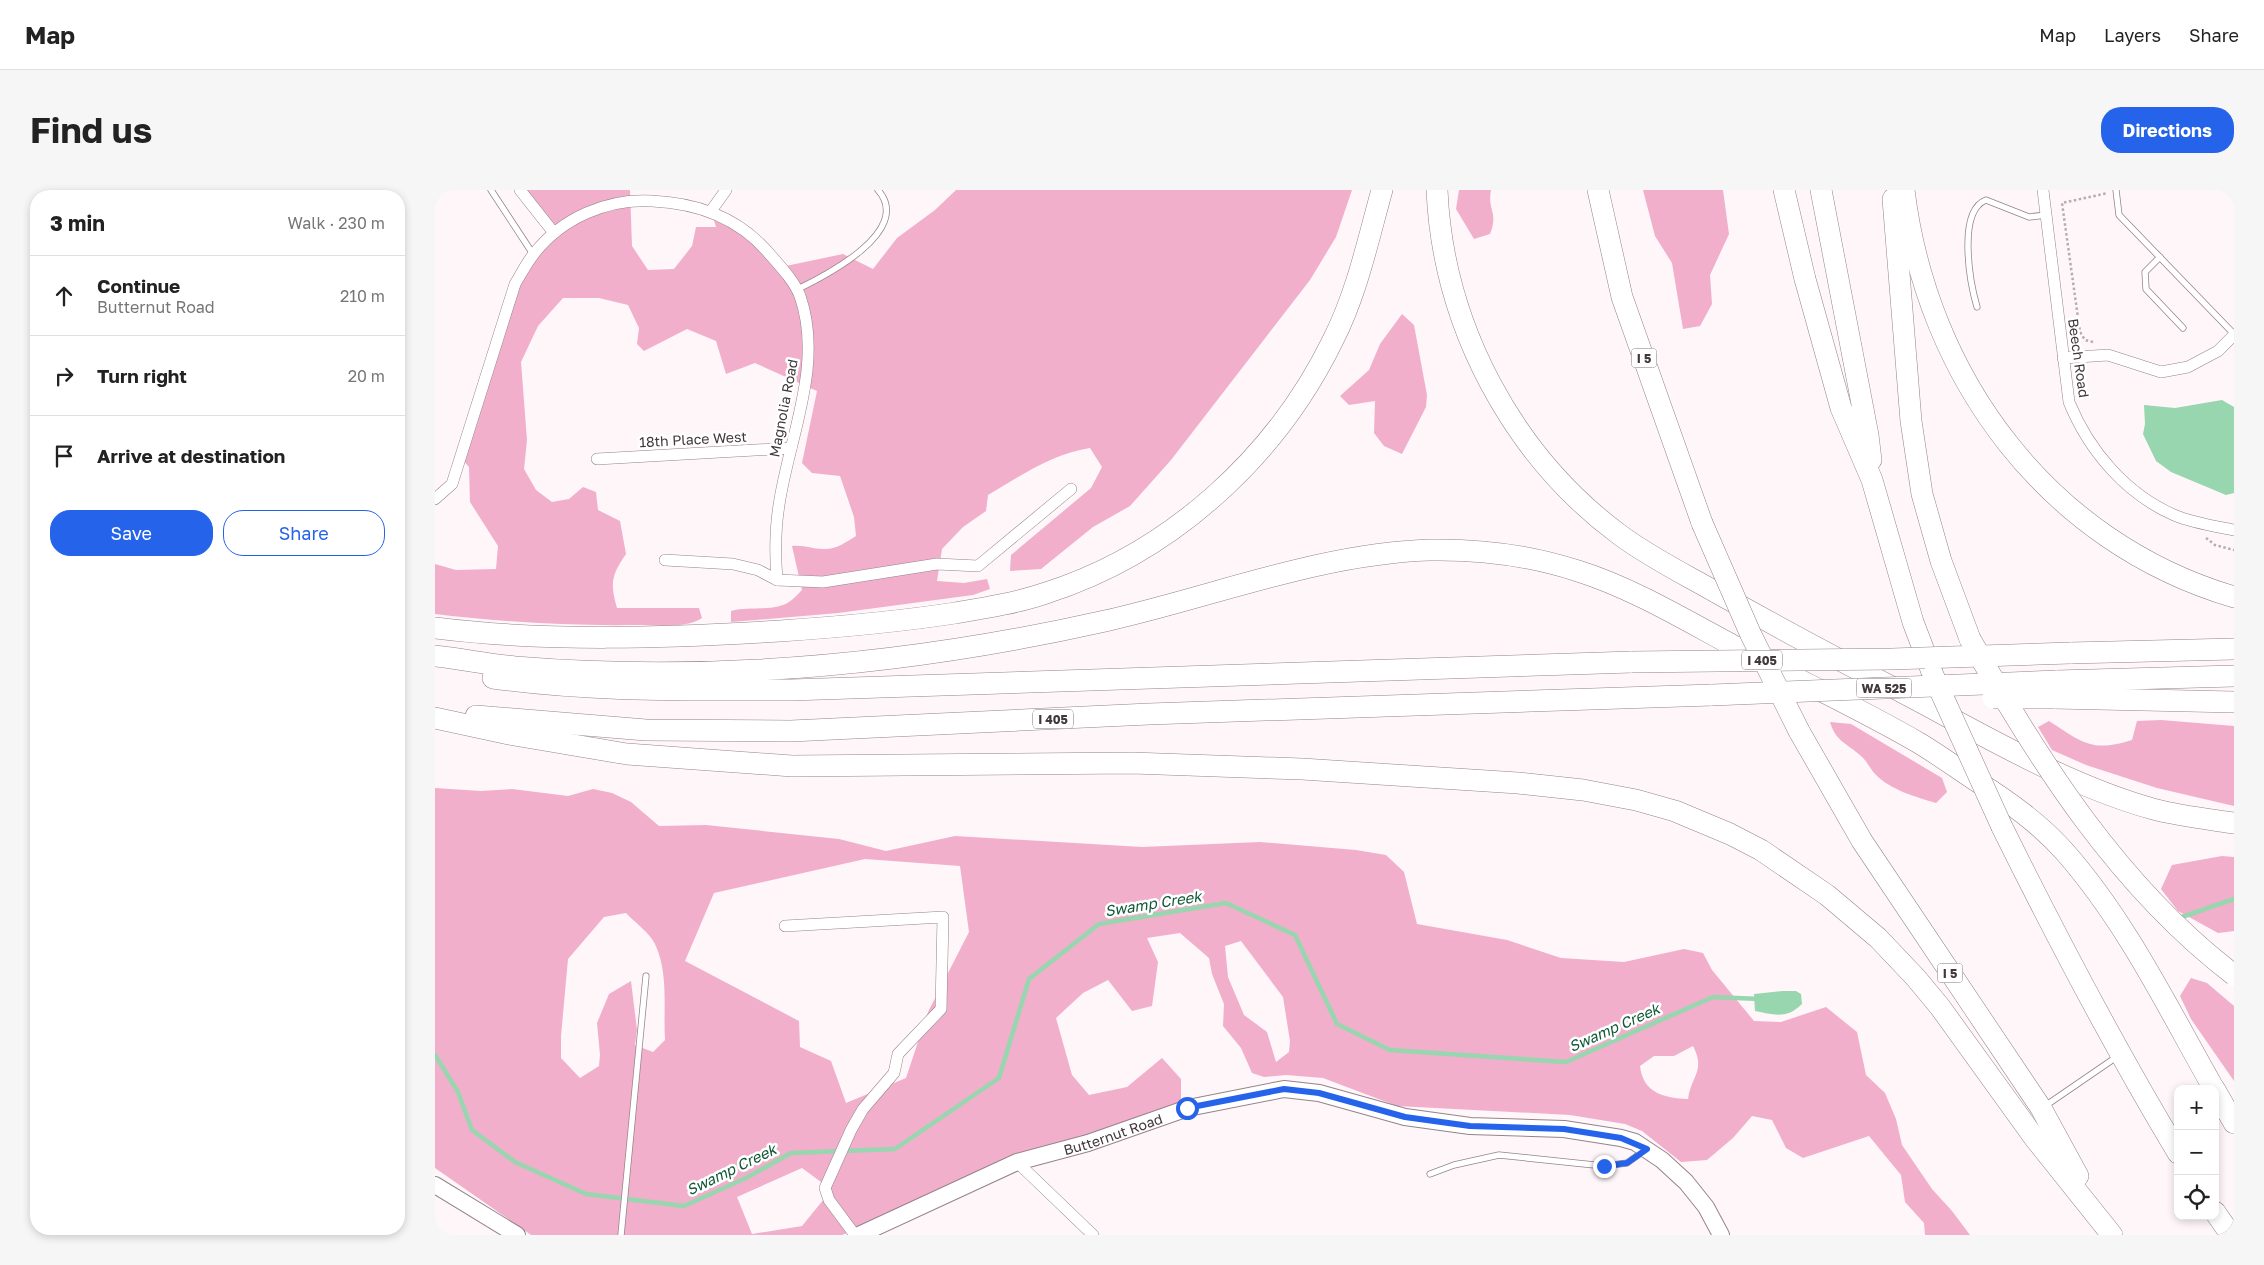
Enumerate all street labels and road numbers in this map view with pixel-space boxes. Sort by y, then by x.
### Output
street label: Beech Road [2065,317,2093,399]
road number: I 5 [1631,348,1657,368]
street label: Magnolia Road [765,358,801,458]
street label: 18th Place West [639,428,747,450]
road number: I 405 [1742,650,1782,670]
road number: WA 525 [1857,678,1911,698]
road number: I 405 [1033,710,1073,728]
road number: I 5 [1937,964,1963,982]
street label: Butternut Road [1062,1109,1164,1158]

